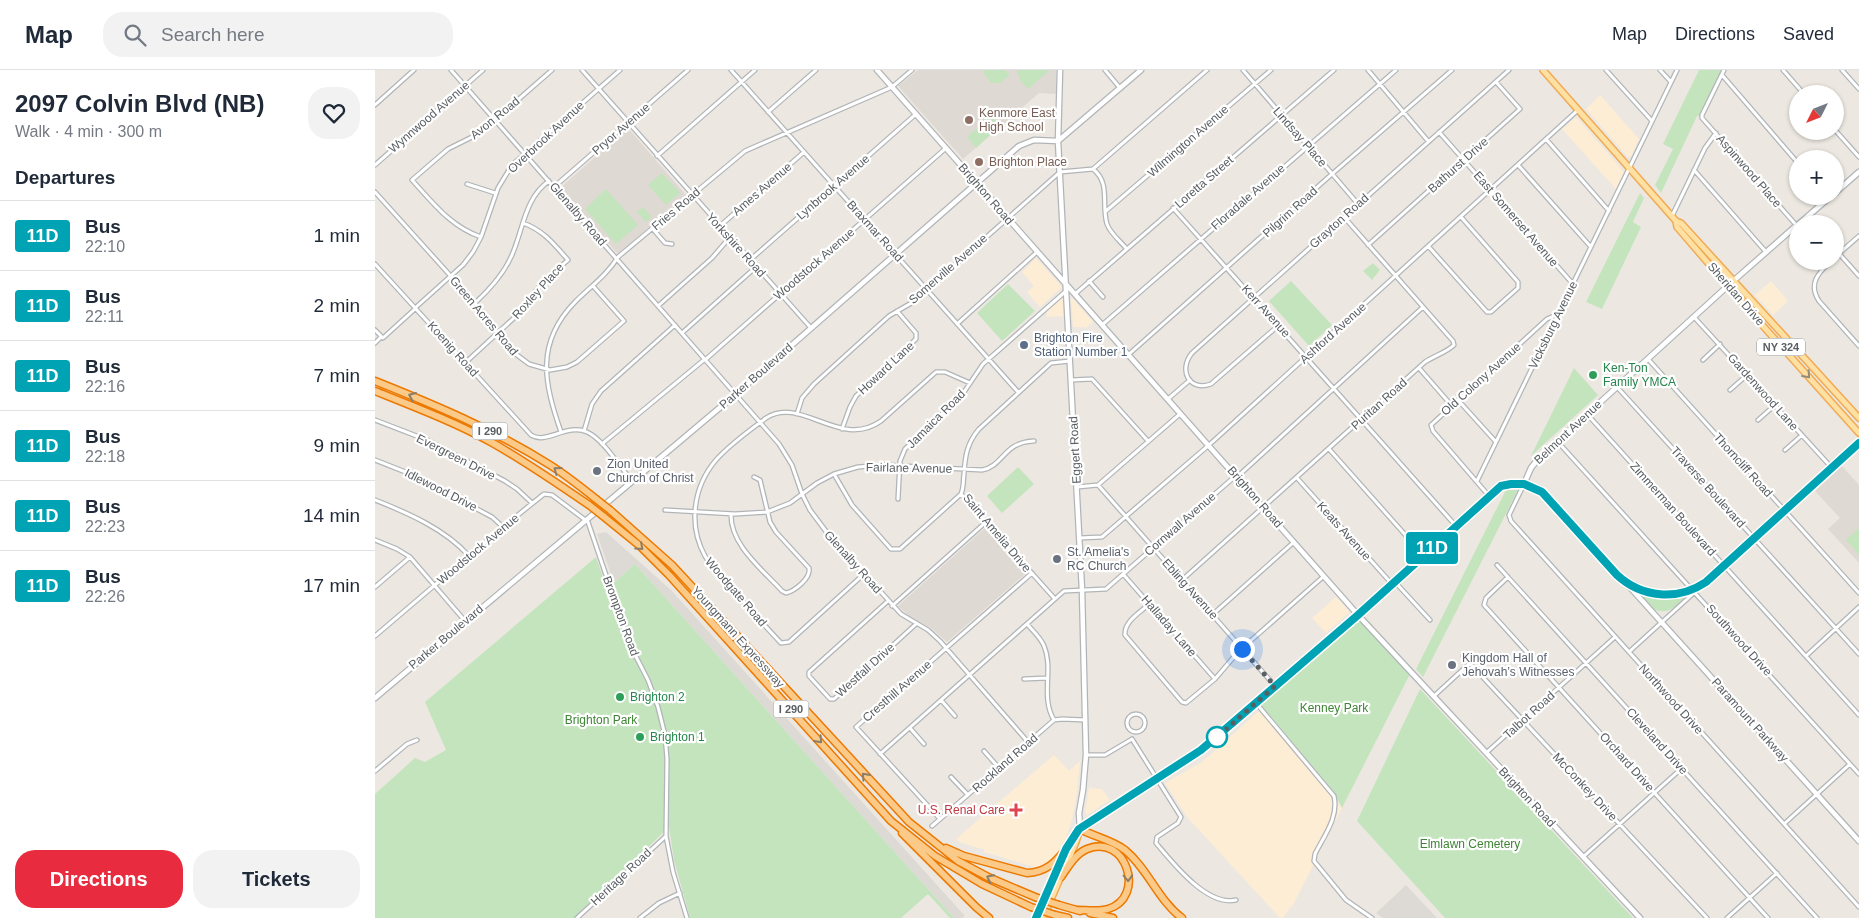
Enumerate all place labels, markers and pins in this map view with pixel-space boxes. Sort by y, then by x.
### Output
place label: Kenmore East High School [979,106,1056,134]
marker: Kenmore East High School [963,114,975,126]
place label: Brighton Place [989,155,1067,169]
marker: Brighton Place [973,156,985,168]
place label: Brighton Fire Station Number 1 [1034,331,1128,359]
marker: Brighton Fire Station Number 1 [1018,339,1030,351]
place label: Ken-Ton Family YMCA [1603,361,1676,389]
marker: Ken-Ton Family YMCA [1587,369,1599,381]
place label: Zion United Church of Christ [607,457,694,485]
marker: Zion United Church of Christ [591,465,603,477]
place label: St. Amelia's RC Church [1067,545,1129,573]
marker: St. Amelia's RC Church [1051,553,1063,565]
place label: Kingdom Hall of Jehovah’s Witnesses [1462,651,1575,679]
marker: Kingdom Hall of Jehovah’s Witnesses [1446,659,1458,671]
place label: Brighton 2 [630,690,685,704]
marker: Brighton 2 [614,691,626,703]
unlabelled marker [1206,726,1228,748]
place label: Brighton 1 [650,730,705,744]
marker: Brighton 1 [634,731,646,743]
place label: U.S. Renal Care [918,803,1005,817]
marker: U.S. Renal Care [1009,803,1023,817]

